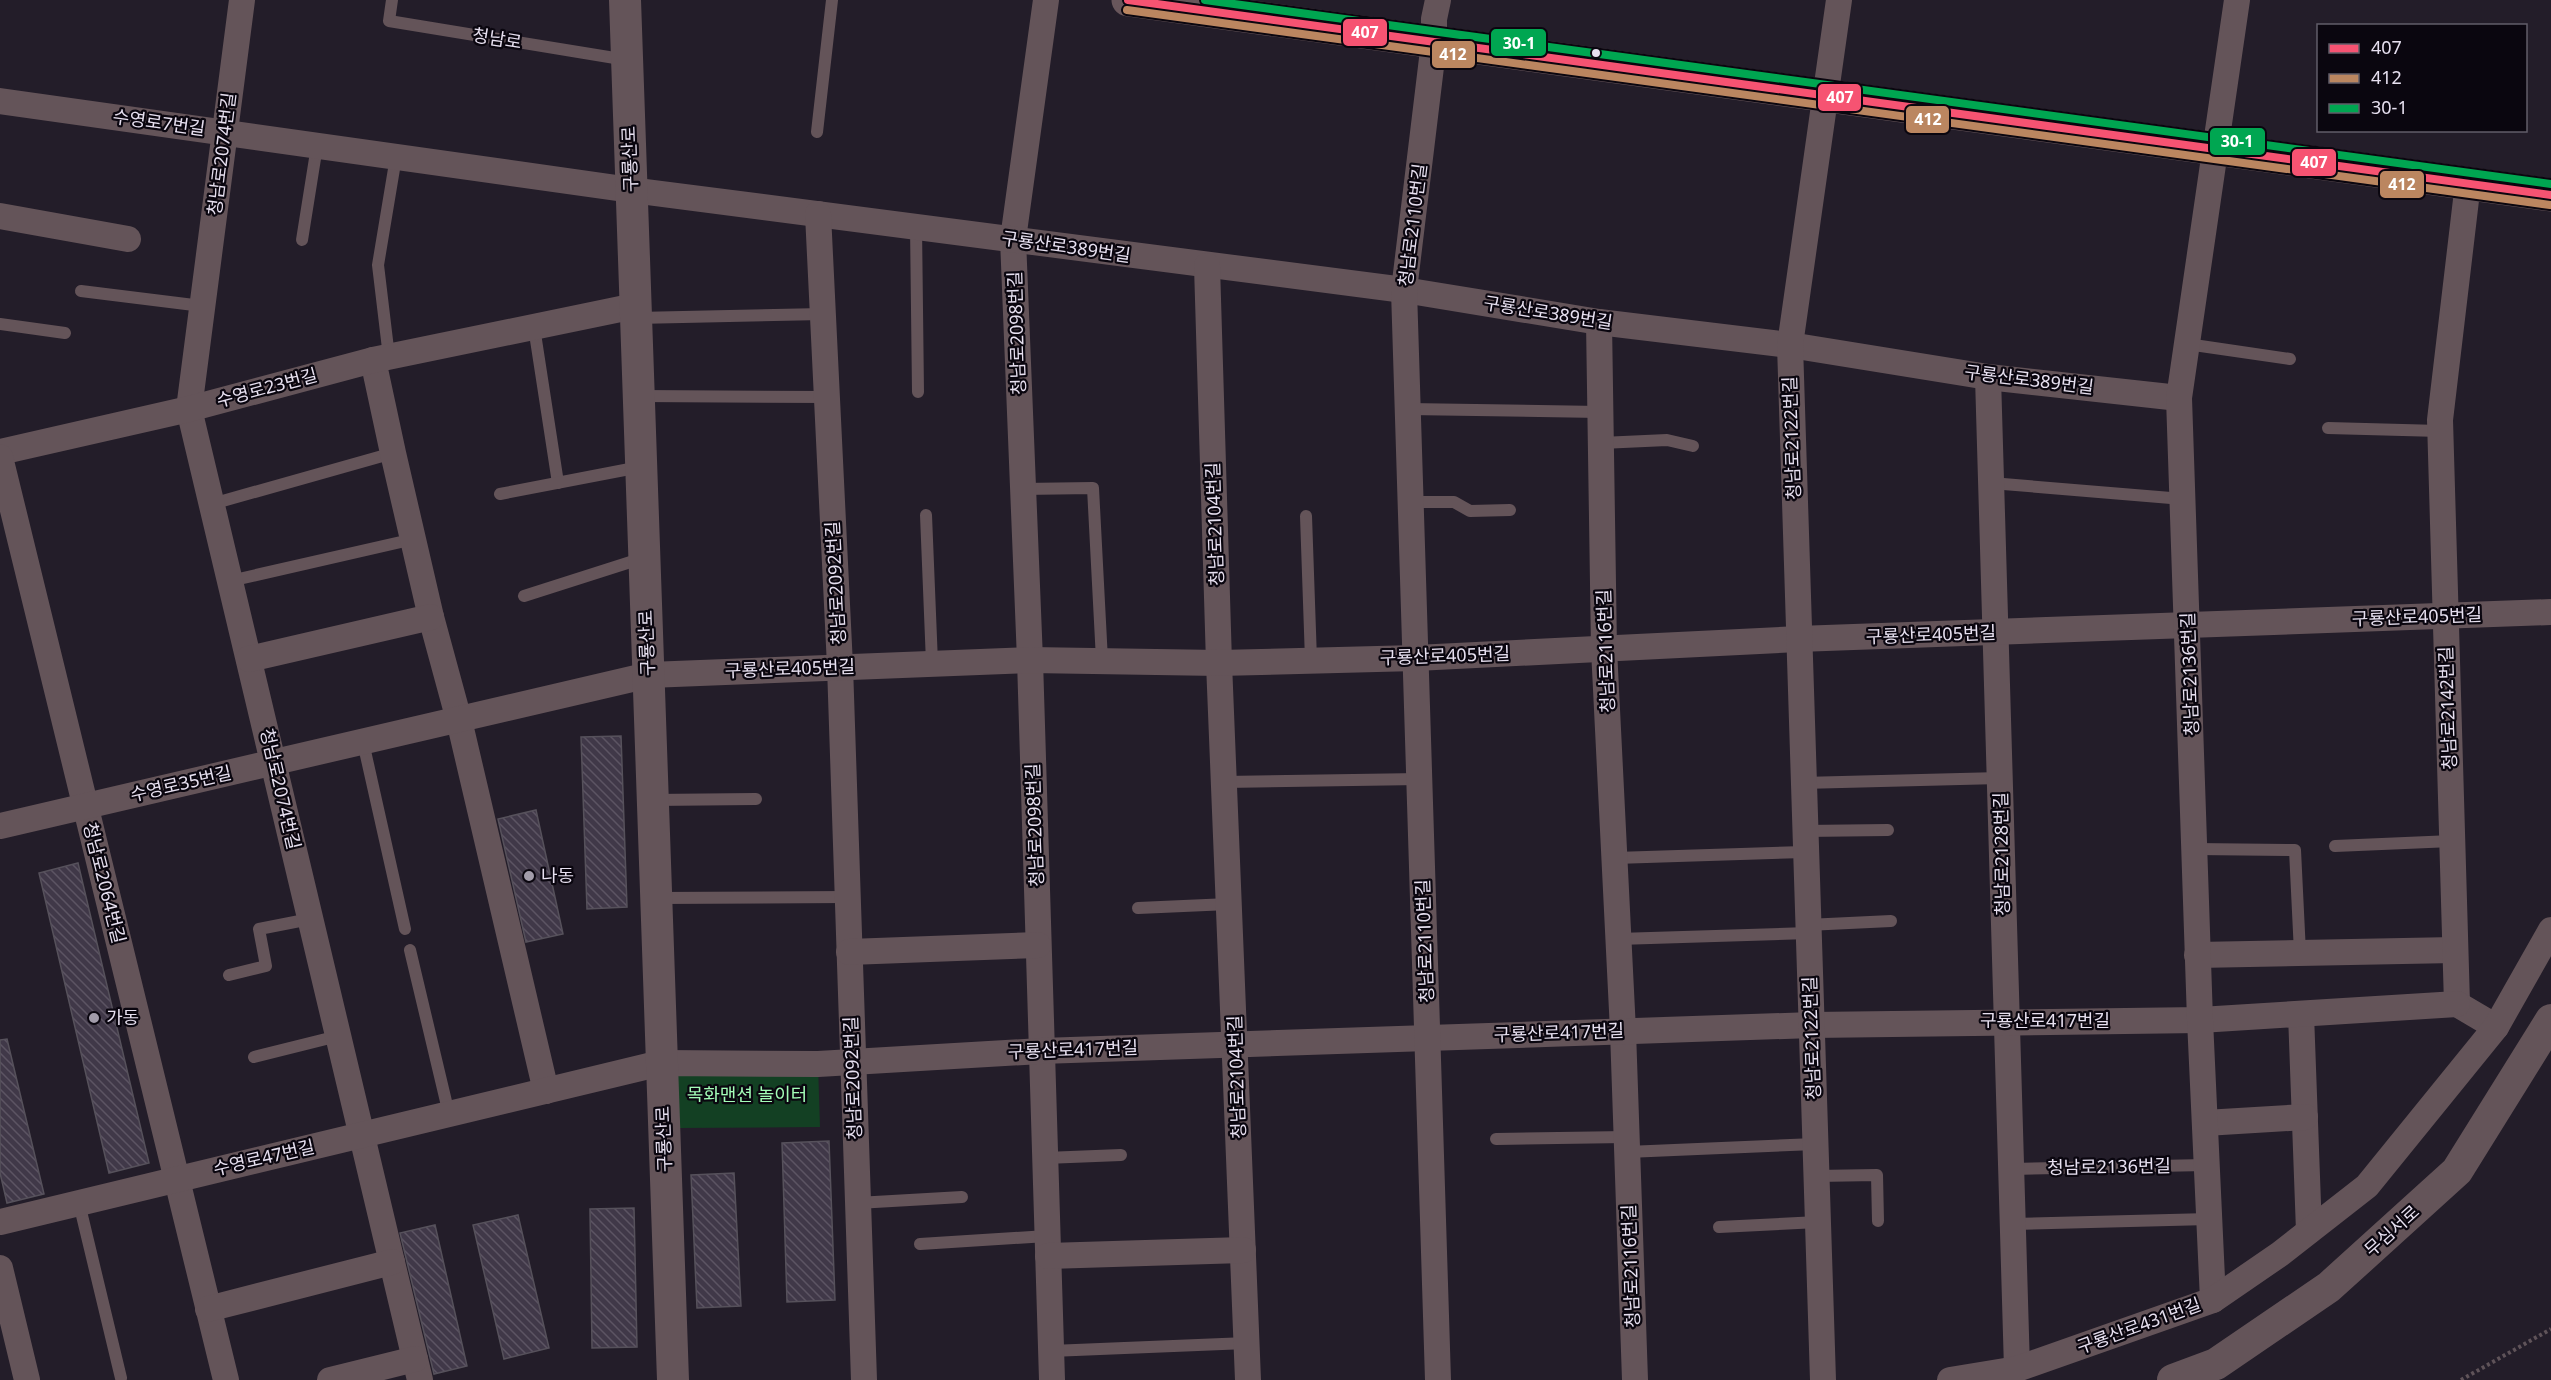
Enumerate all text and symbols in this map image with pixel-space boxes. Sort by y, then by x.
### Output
line badge: 407 [1342,18,1388,47]
text: 407 [1351,21,1379,43]
street label: 청남로 [471,22,524,54]
legend [2317,24,2527,132]
line badge: 30-1 [1490,28,1547,57]
text: 30-1 [1503,32,1535,54]
text: 407 [2371,35,2402,59]
line badge: 412 [1431,40,1476,69]
text: 412 [1439,43,1467,65]
unlabelled marker [1590,47,1602,59]
text: 412 [2371,65,2402,89]
line badge: 407 [1817,83,1862,112]
text: 407 [1826,86,1854,108]
street label: 청남로2074번길 [202,91,240,217]
text: 30-1 [2371,95,2408,119]
street label: 수영로7번길 [111,104,207,140]
line badge: 412 [1905,105,1950,134]
text: 412 [1914,108,1942,130]
street label: 구룡산로 [616,126,642,193]
line badge: 30-1 [2209,127,2266,156]
text: 30-1 [2221,130,2253,152]
line badge: 407 [2291,148,2337,177]
text: 407 [2300,151,2328,173]
street label: 청남로2110번길 [1393,162,1431,288]
line badge: 412 [2379,170,2425,199]
text: 412 [2388,173,2416,195]
street label: 구룡산로389번길 [1000,225,1132,267]
street label: 청남로2098번길 [1002,271,1030,395]
street label: 구룡산로389번길 [1482,290,1614,334]
street label: 구룡산로389번길 [1963,359,2095,399]
street label: 수영로23번길 [214,362,320,412]
street label: 청남로2122번길 [1777,376,1805,500]
street label: 청남로2104번길 [1200,462,1228,586]
street label: 청남로2092번길 [820,521,850,646]
street label: 청남로2116번길 [1591,589,1619,713]
street label: 구룡산로405번길 [2351,602,2482,630]
street label: 구룡산로 [633,610,659,677]
street label: 청남로2136번길 [2175,612,2203,736]
street label: 구룡산로405번길 [1865,620,1996,648]
street label: 구룡산로405번길 [1379,641,1510,669]
street label: 청남로2142번길 [2433,646,2461,770]
street label: 구룡산로405번길 [724,654,855,682]
street label: 청남로2074번길 [255,726,307,852]
street label: 수영로35번길 [128,760,234,806]
street label: 청남로2098번길 [1020,763,1048,887]
street label: 청남로2128번길 [1988,792,2014,916]
street label: 청남로2064번길 [78,820,132,946]
place label: 나동 [541,863,574,887]
marker: 나동 [522,869,536,883]
street label: 청남로2110번길 [1410,879,1438,1003]
street label: 청남로2122번길 [1797,976,1825,1100]
place label: 가동 [106,1005,139,1029]
street label: 구룡산로417번길 [1980,1008,2110,1032]
marker: 가동 [87,1011,101,1025]
street label: 청남로2104번길 [1222,1015,1250,1139]
street label: 청남로2092번길 [838,1016,866,1140]
street label: 구룡산로417번길 [1493,1018,1624,1046]
street label: 구룡산로417번길 [1007,1035,1138,1063]
park label: 목화맨션 놀이터 [687,1082,807,1106]
street label: 구룡산로 [650,1106,676,1173]
street label: 수영로47번길 [211,1134,317,1180]
street label: 청남로2136번길 [2047,1153,2171,1179]
street label: 무심서로 [2359,1199,2424,1261]
street label: 청남로2116번길 [1616,1204,1644,1328]
street label: 구룡산로431번길 [2073,1292,2204,1359]

